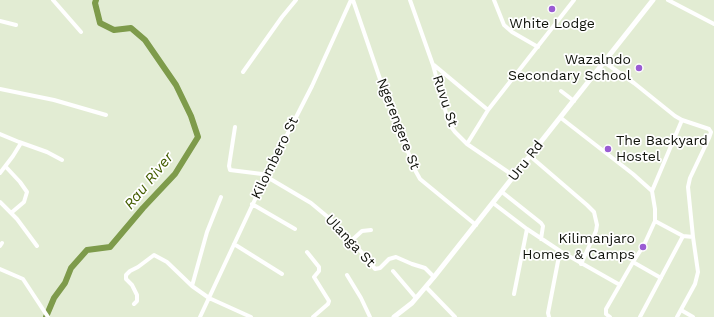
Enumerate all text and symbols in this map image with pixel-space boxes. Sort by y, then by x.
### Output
marker: White Lodge [547,4,557,14]
place label: White Lodge [509,16,595,32]
place label: Wazalndo Secondary School [508,52,631,84]
marker: Wazalndo Secondary School [634,63,644,73]
street label: Ruvu St [429,73,461,129]
street label: Ngerengere St [373,76,423,172]
street label: Kilombero St [248,114,302,202]
place label: The Backyard Hostel [616,133,708,166]
street label: Uru Rd [505,137,547,185]
marker: The Backyard Hostel [603,144,613,154]
water label: Rau River [121,149,177,213]
street label: Ulanga St [321,211,379,271]
place label: Kilimanjaro Homes & Camps [522,231,635,264]
marker: Kilimanjaro Homes & Camps [638,242,648,252]

